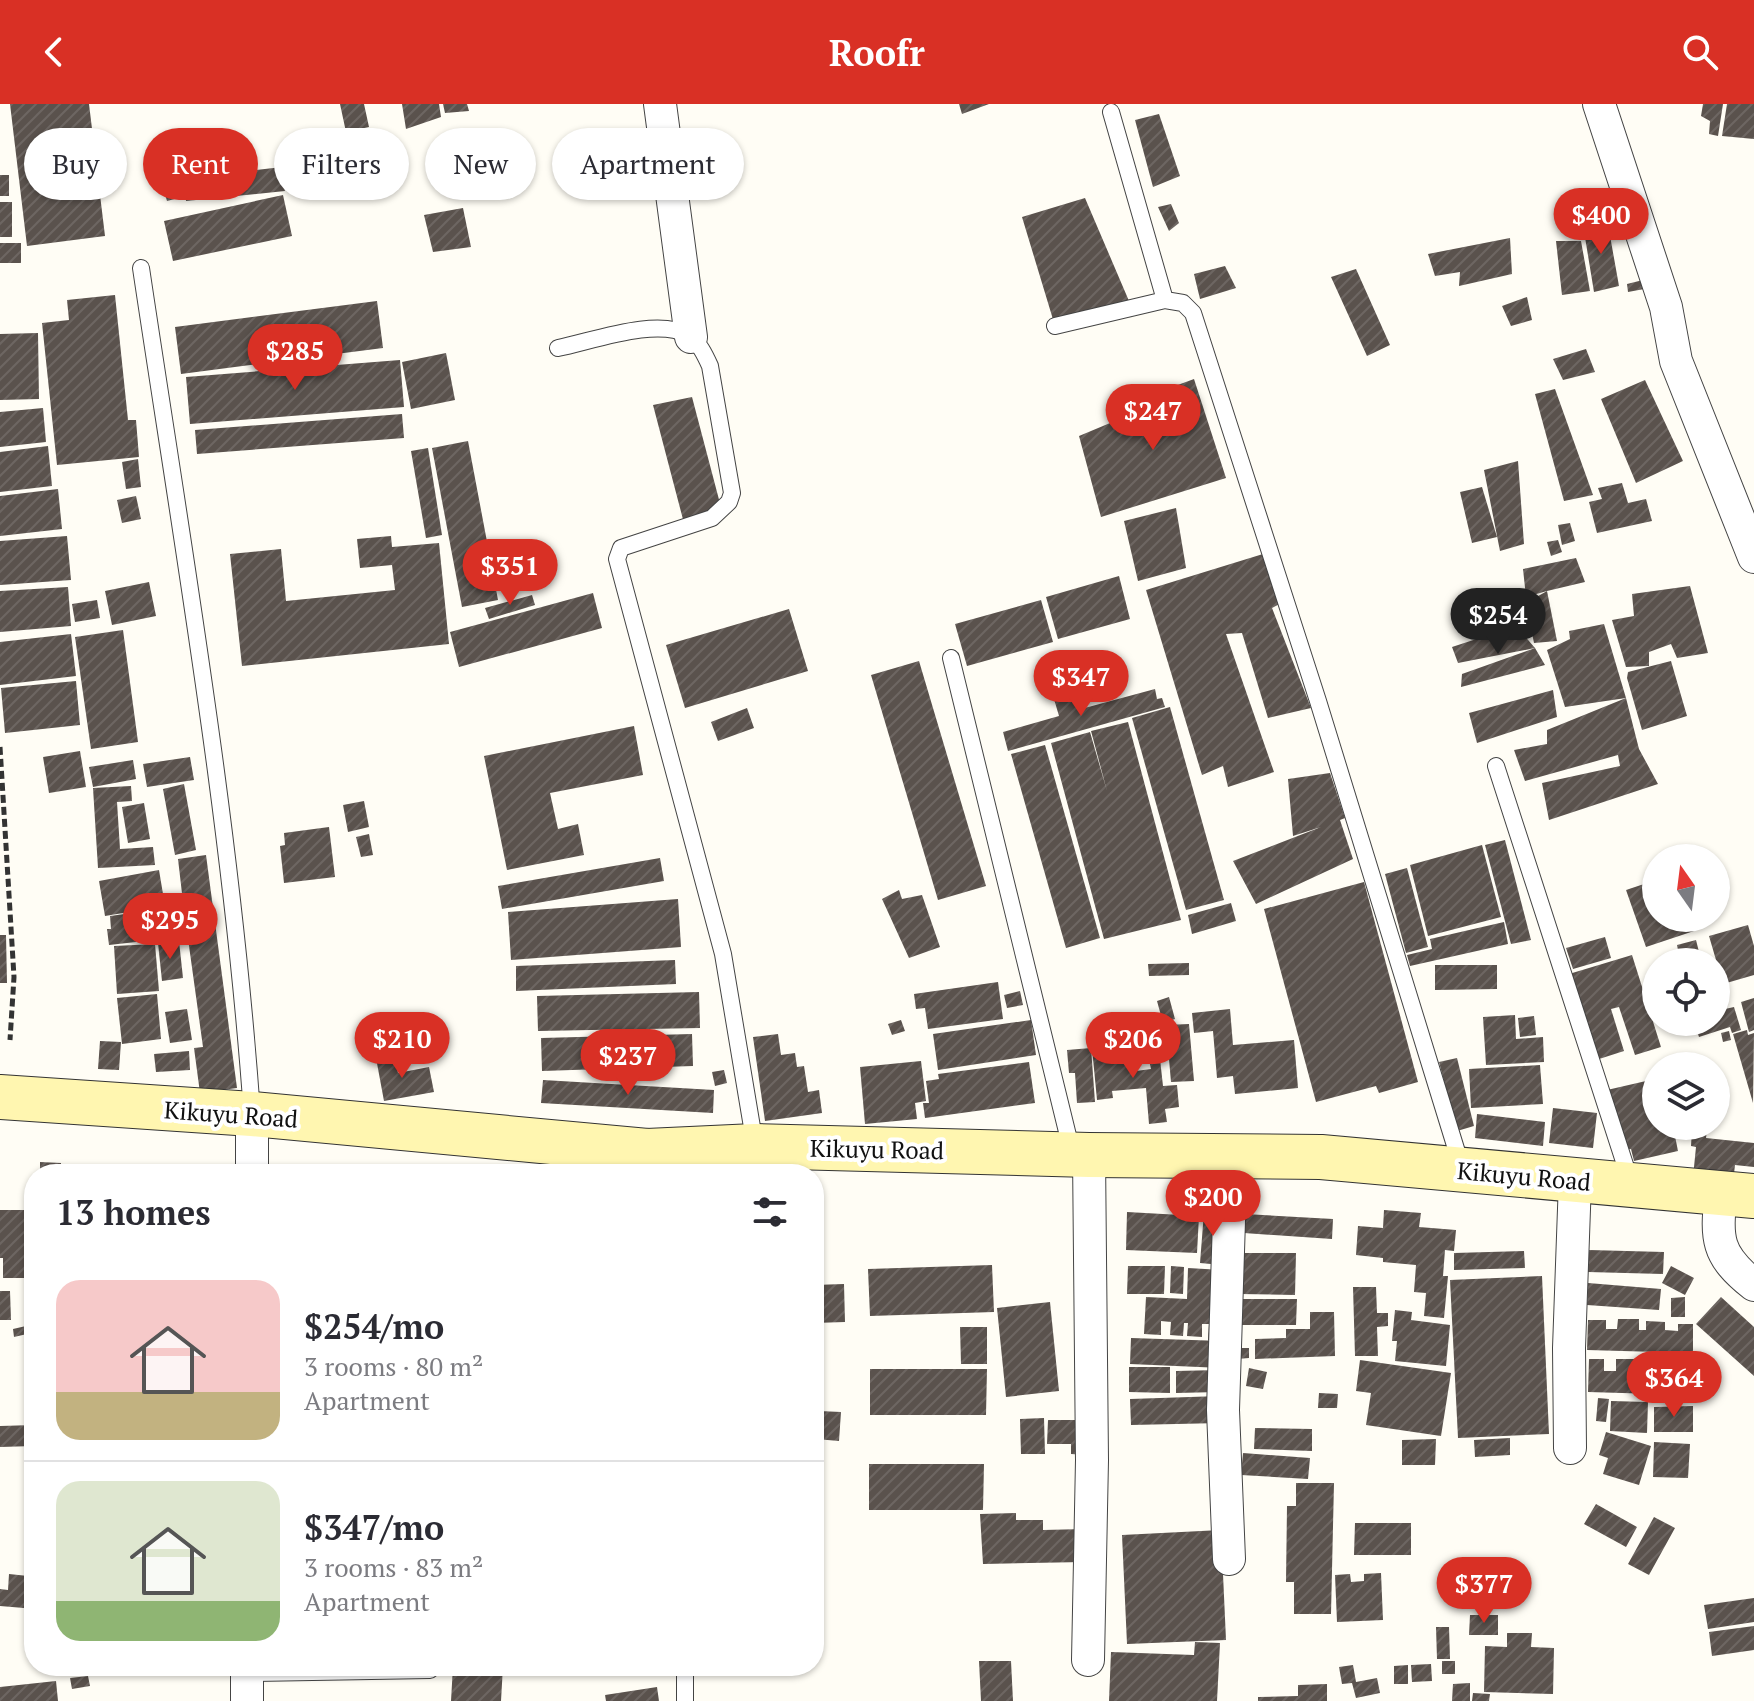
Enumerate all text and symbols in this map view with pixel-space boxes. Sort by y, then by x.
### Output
text: Roofr [829,29,925,76]
icon: back [32,30,76,74]
icon: search [1678,30,1722,74]
chip: Buy [24,128,127,200]
chip: Rent [143,128,258,200]
chip: Filters [274,128,409,200]
chip: New [425,128,536,200]
chip: Apartment [552,128,744,200]
pin: $400 [1554,188,1648,256]
text: $400 [1572,197,1630,231]
pin: $285 [248,324,342,392]
text: $285 [266,333,324,367]
pin: $247 [1106,384,1200,452]
text: $247 [1124,393,1182,427]
pin: $351 [463,539,557,607]
text: $351 [481,548,539,582]
pin: $254 [1451,588,1545,656]
text: $254 [1469,597,1527,631]
pin: $347 [1034,650,1128,718]
text: $347 [1052,659,1110,693]
north arrow [1642,844,1730,932]
map controls [1642,844,1730,1140]
pin: $295 [123,893,217,961]
text: $295 [141,902,199,936]
button: locate [1642,948,1730,1036]
pin: $210 [355,1012,449,1080]
pin: $206 [1086,1012,1180,1080]
text: $210 [373,1021,431,1055]
text: $206 [1104,1021,1162,1055]
pin: $237 [581,1029,675,1097]
text: $237 [599,1038,657,1072]
button: layers [1642,1052,1730,1140]
street label: Kikuyu Road [163,1093,299,1135]
street label: Kikuyu Road [810,1132,944,1166]
street label: Kikuyu Road [1456,1154,1592,1198]
pin: $200 [1166,1170,1260,1238]
text: $200 [1184,1179,1242,1213]
text: 13 homes [56,1190,211,1235]
icon: filters [748,1190,792,1234]
text: $254/mo [304,1304,444,1349]
icon: home [120,1312,216,1408]
text: 3 rooms · 80 m² [304,1349,483,1383]
pin: $364 [1627,1351,1721,1419]
text: $364 [1645,1360,1703,1394]
text: Apartment [304,1383,430,1417]
text: $347/mo [304,1505,444,1550]
icon: home [120,1513,216,1609]
text: 3 rooms · 83 m² [304,1550,483,1584]
pin: $377 [1437,1557,1531,1625]
text: $377 [1455,1566,1513,1600]
text: Apartment [304,1584,430,1618]

